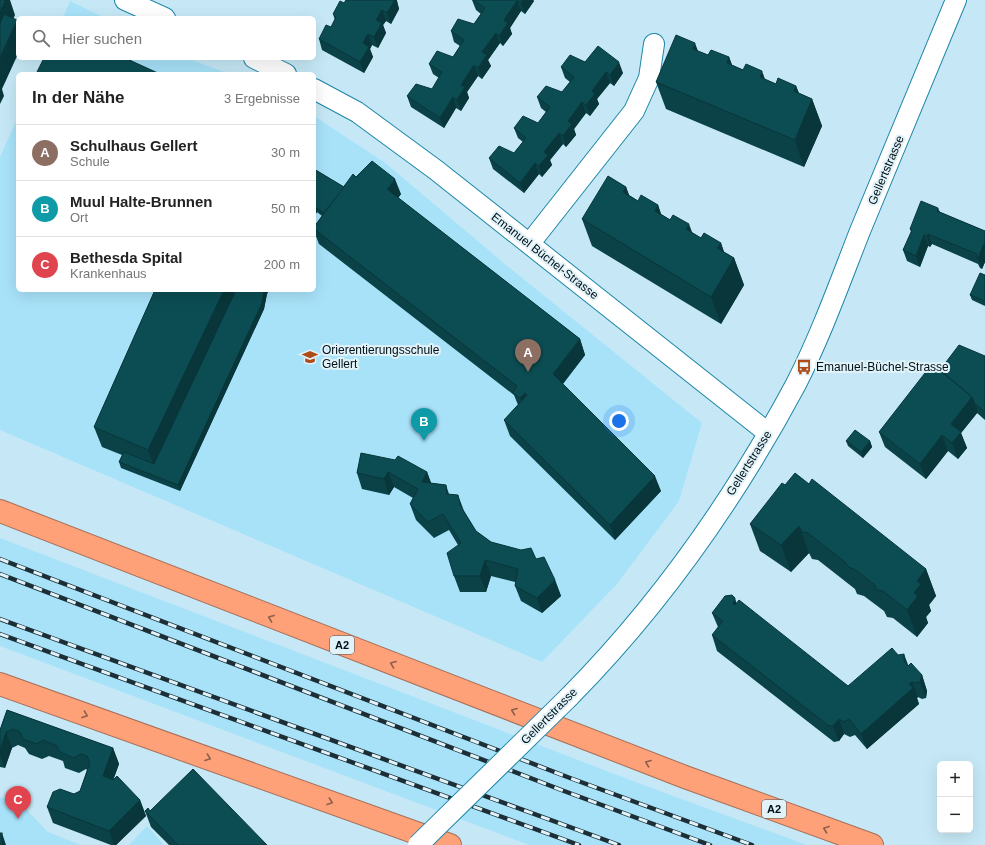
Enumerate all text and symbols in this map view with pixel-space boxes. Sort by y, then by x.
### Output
search box [16,16,316,60]
icon: search [30,27,52,49]
text: Hier suchen [62,30,142,47]
text: In der Nähe [32,88,125,107]
text: 3 Ergebnisse [224,91,300,106]
street label: Gellertstrasse [865,133,907,207]
text: Schulhaus Gellert [70,137,198,154]
text: A [40,145,50,160]
text: 30 m [271,145,300,160]
text: Schule [70,154,110,169]
text: Muul Halte-Brunnen [70,193,213,210]
text: B [40,201,50,216]
text: 50 m [271,201,300,216]
text: Ort [70,210,88,225]
street label: Emanuel Büchel-Strasse [489,210,602,302]
text: Bethesda Spital [70,249,183,266]
text: C [40,257,50,272]
text: 200 m [264,257,300,272]
text: Krankenhaus [70,266,147,281]
pin: A [515,339,541,372]
place label: Orierentierungsschule Gellert [322,343,440,371]
school or university icon: Orierentierungsschule Gellert [301,348,319,366]
bus stop icon: Emanuel-Büchel-Strasse [795,358,813,376]
place label: Emanuel-Büchel-Strasse [816,360,949,374]
pin: B [411,408,437,441]
your location [609,411,629,431]
street label: Gellertstrasse [723,428,775,498]
one-way arrow [268,614,275,622]
road number: A2 [330,636,354,654]
one-way arrow [389,661,396,669]
street label: Gellertstrasse [518,685,580,747]
one-way arrow [510,708,517,716]
one-way arrow [82,710,89,718]
one-way arrow [204,754,211,762]
one-way arrow [645,759,652,767]
map controls [937,761,973,833]
button: + [937,761,973,797]
pin: C [5,786,31,819]
one-way arrow [327,797,334,806]
button: − [937,797,973,833]
road number: A2 [762,800,786,818]
one-way arrow [822,825,829,833]

